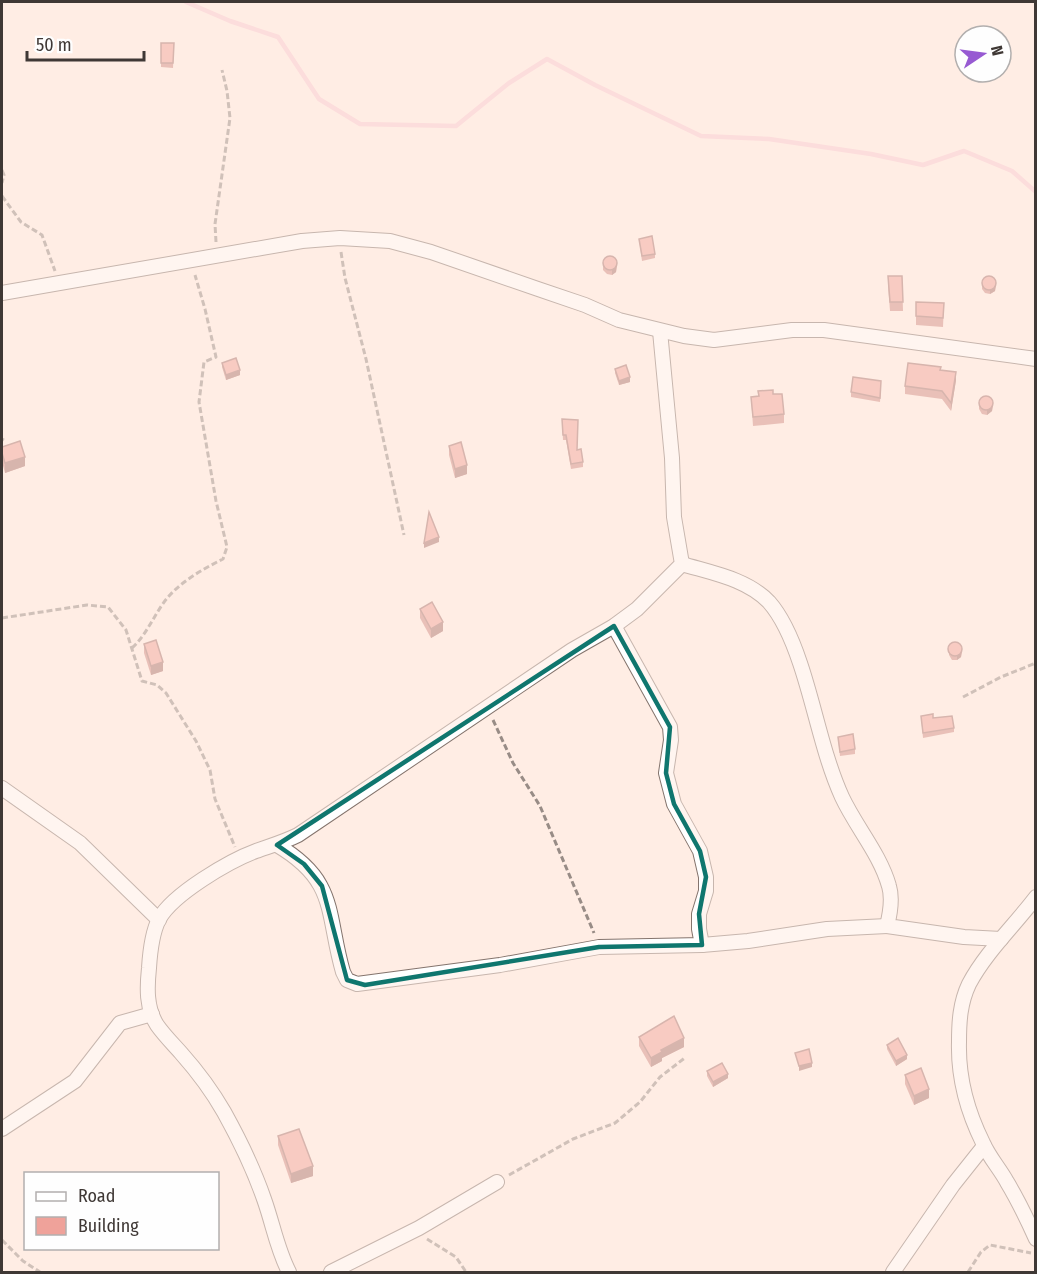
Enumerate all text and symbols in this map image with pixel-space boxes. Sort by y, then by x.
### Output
scale bar [27,24,144,62]
north arrow [953,24,1013,84]
text: 50 m [36,34,72,56]
text: N [987,44,1007,58]
legend [24,1172,219,1250]
text: Road [78,1185,115,1207]
text: Building [78,1215,139,1237]

